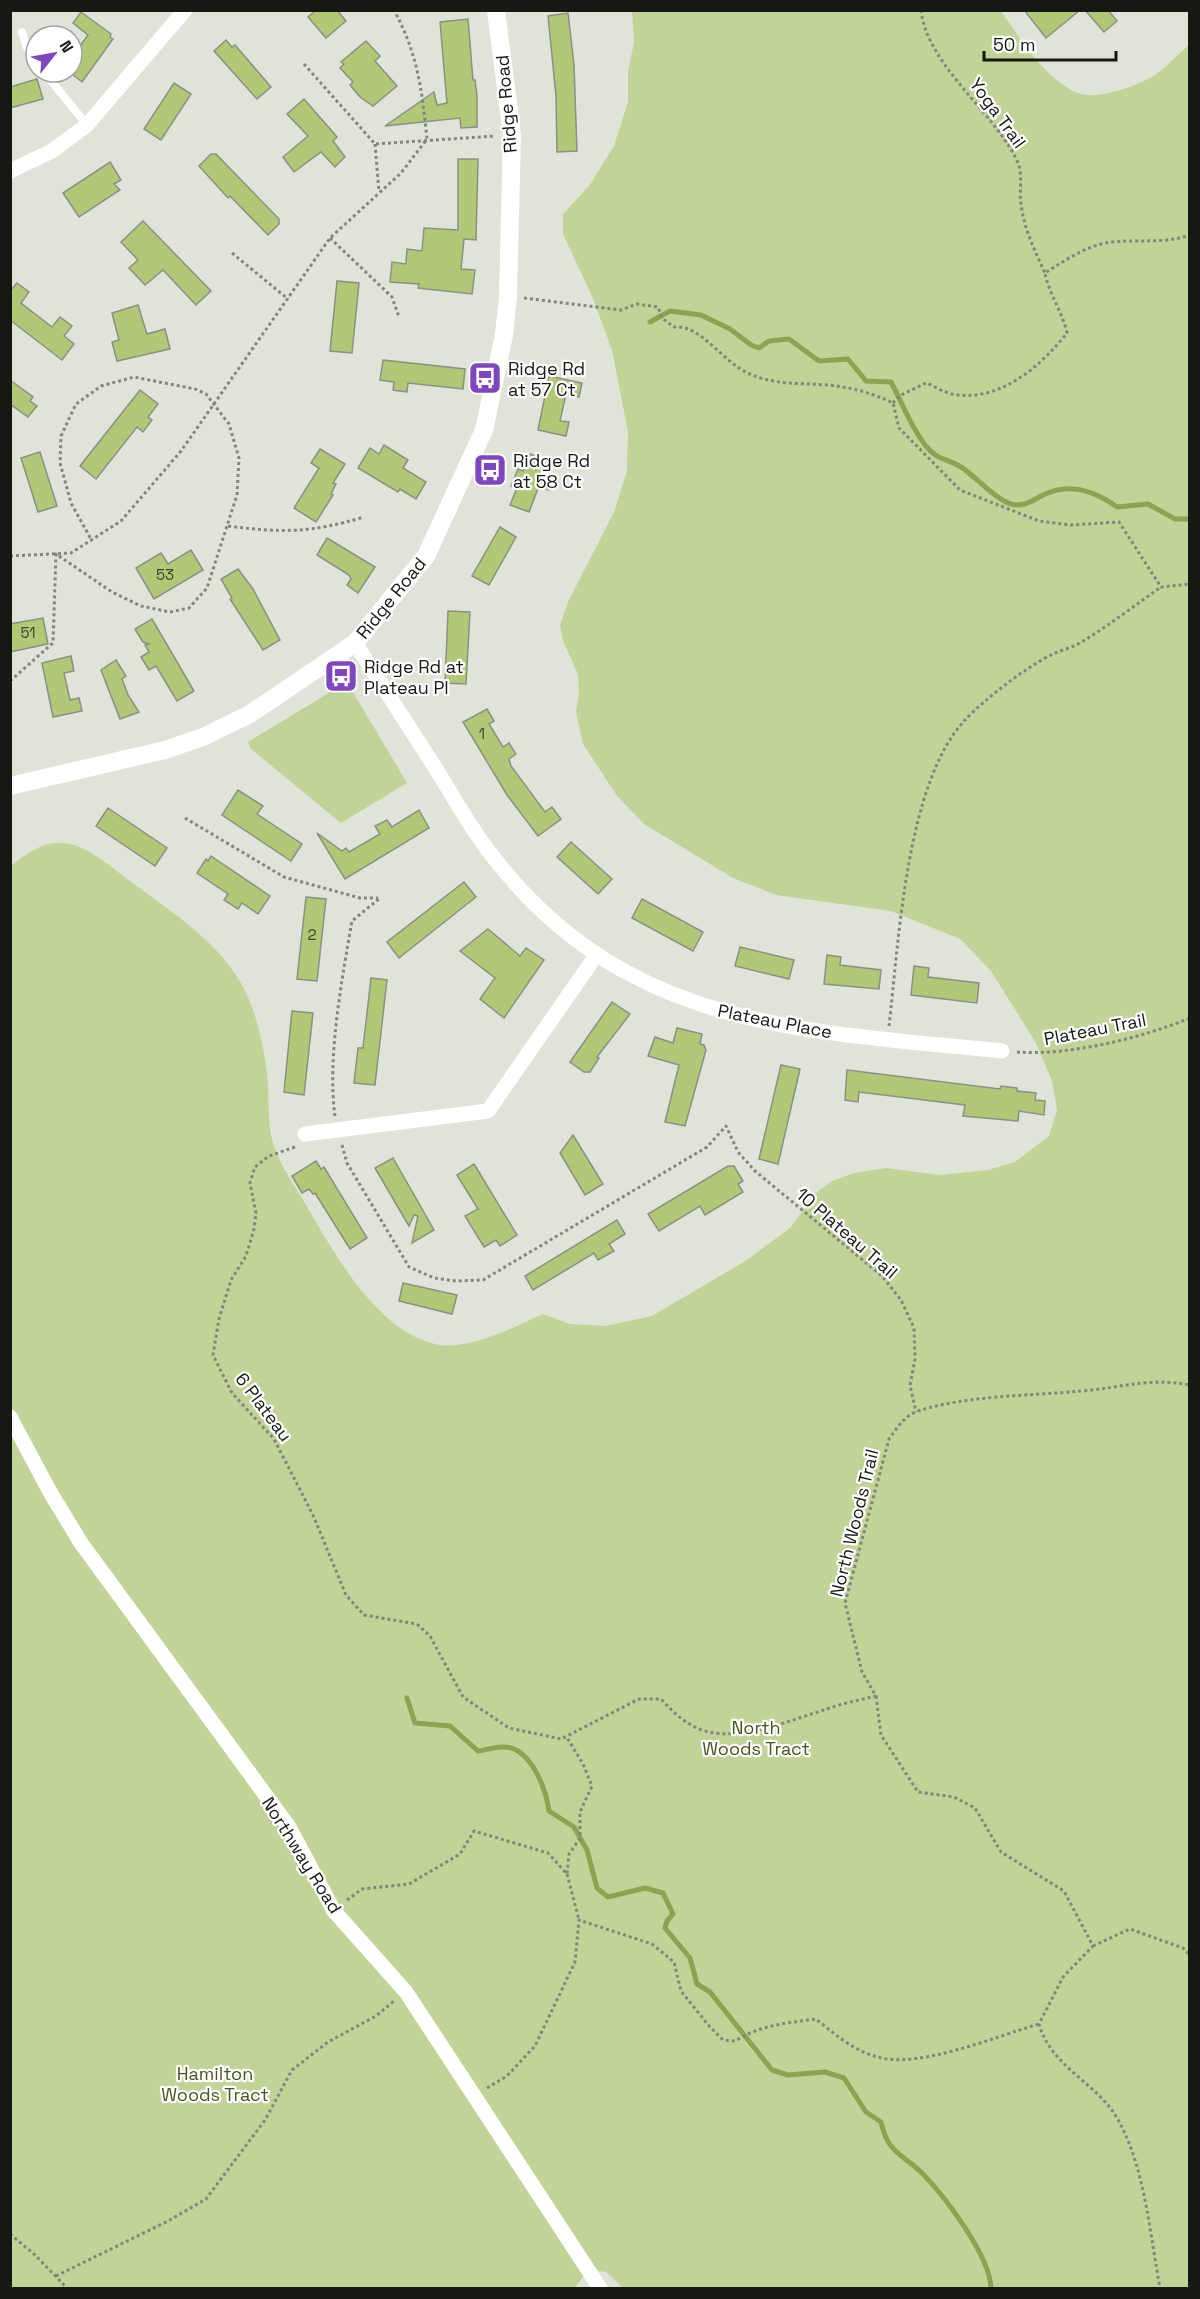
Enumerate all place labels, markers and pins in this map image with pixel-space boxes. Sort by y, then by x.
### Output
place label: Ridge Rd at 57 Ct [508,357,585,401]
bus stop icon: Ridge Rd at 57 Ct [467,360,503,396]
place label: Ridge Rd at 58 Ct [513,449,590,493]
bus stop icon: Ridge Rd at 58 Ct [472,452,508,488]
place label: Ridge Rd at Plateau Pl [364,655,464,699]
bus stop icon: Ridge Rd at Plateau Pl [323,658,359,694]

